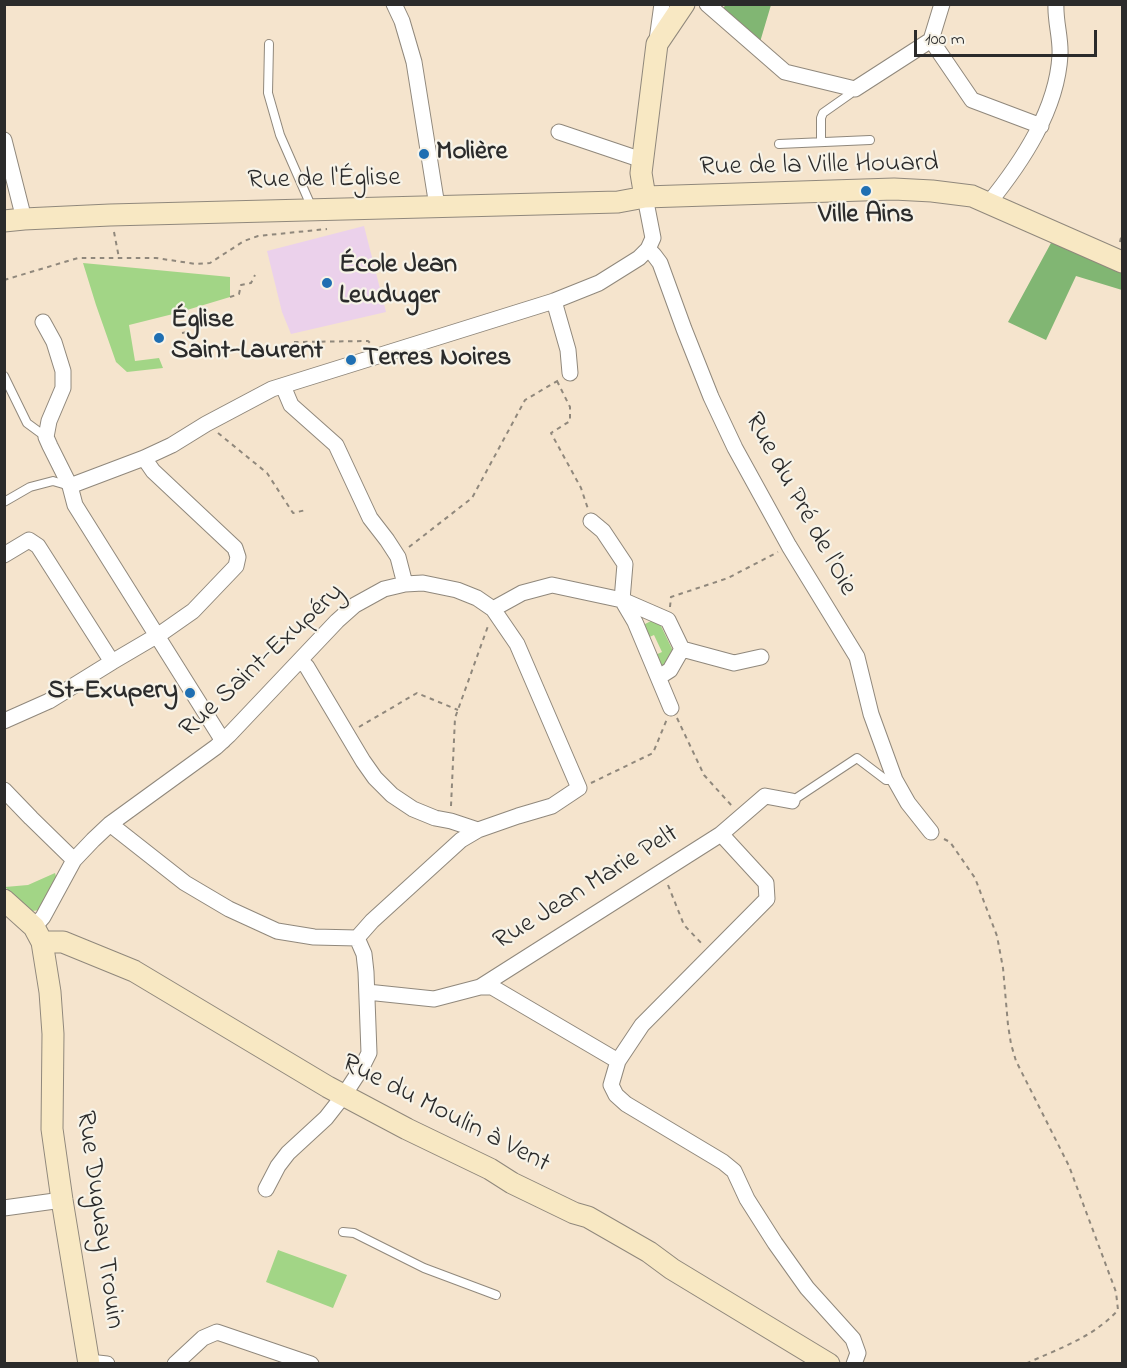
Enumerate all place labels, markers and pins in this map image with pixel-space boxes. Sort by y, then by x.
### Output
place label: Molière [436,138,508,170]
marker: Molière [417,147,431,161]
marker: Ville Ains [859,184,873,198]
place label: Ville Ains [818,201,914,233]
place label: École Jean Leuduger [339,251,457,314]
marker: École Jean Leuduger [320,276,334,290]
place label: Église Saint-Laurent [171,306,323,369]
marker: Église Saint-Laurent [152,331,166,345]
place label: Terres Noires [363,344,511,376]
marker: Terres Noires [344,353,358,367]
place label: St-Exupery [47,677,178,709]
marker: St-Exupery [183,686,197,700]

